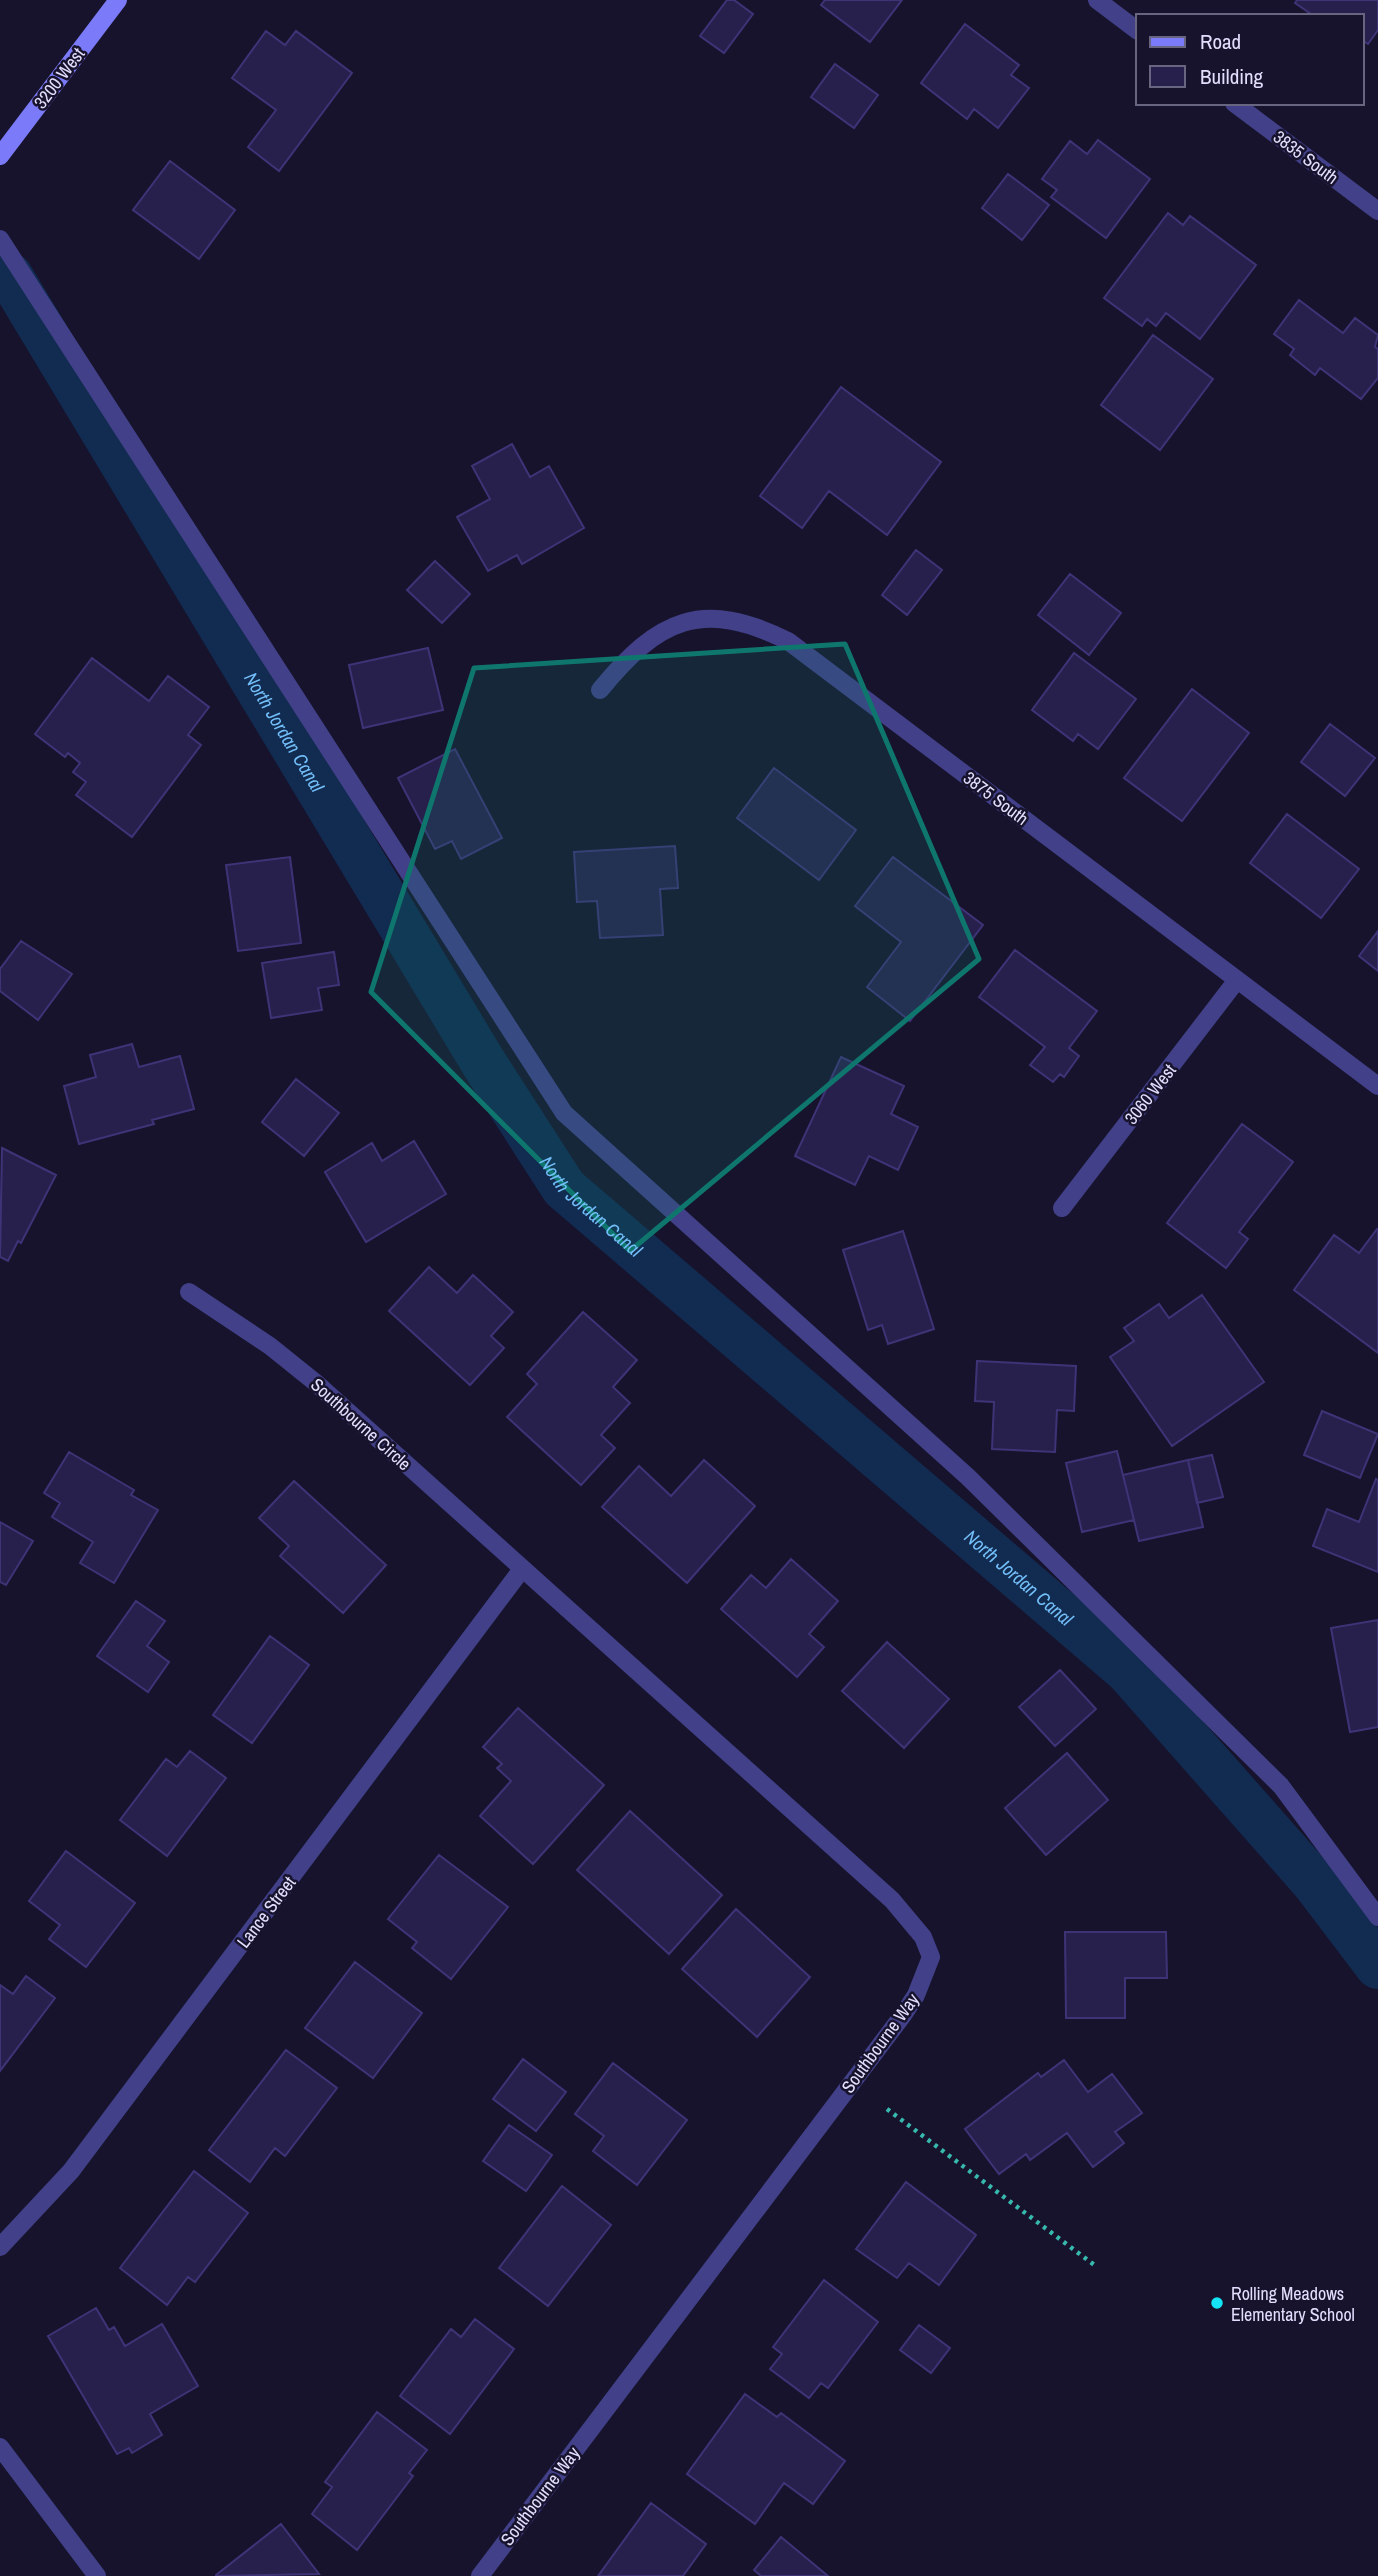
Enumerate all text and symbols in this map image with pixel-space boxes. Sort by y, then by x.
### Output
legend [1136,14,1364,105]
text: Road [1200,27,1241,56]
street label: 3200 West [28,42,90,114]
text: Building [1200,62,1264,91]
street label: 3835 South [1268,124,1344,190]
water label: North Jordan Canal [238,667,331,797]
street label: 3875 South [958,765,1034,831]
street label: 3060 West [1119,1059,1181,1129]
water label: North Jordan Canal [534,1151,648,1263]
street label: Southbourne Circle [305,1372,417,1476]
water label: North Jordan Canal [959,1524,1079,1632]
street label: Lance Street [231,1871,301,1953]
street label: Southbourne Way [835,1988,925,2098]
place label: Rolling Meadows Elementary School [1231,2281,1355,2327]
marker: Rolling Meadows Elementary School [1209,2295,1225,2311]
street label: Southbourne Way [495,2441,586,2550]

